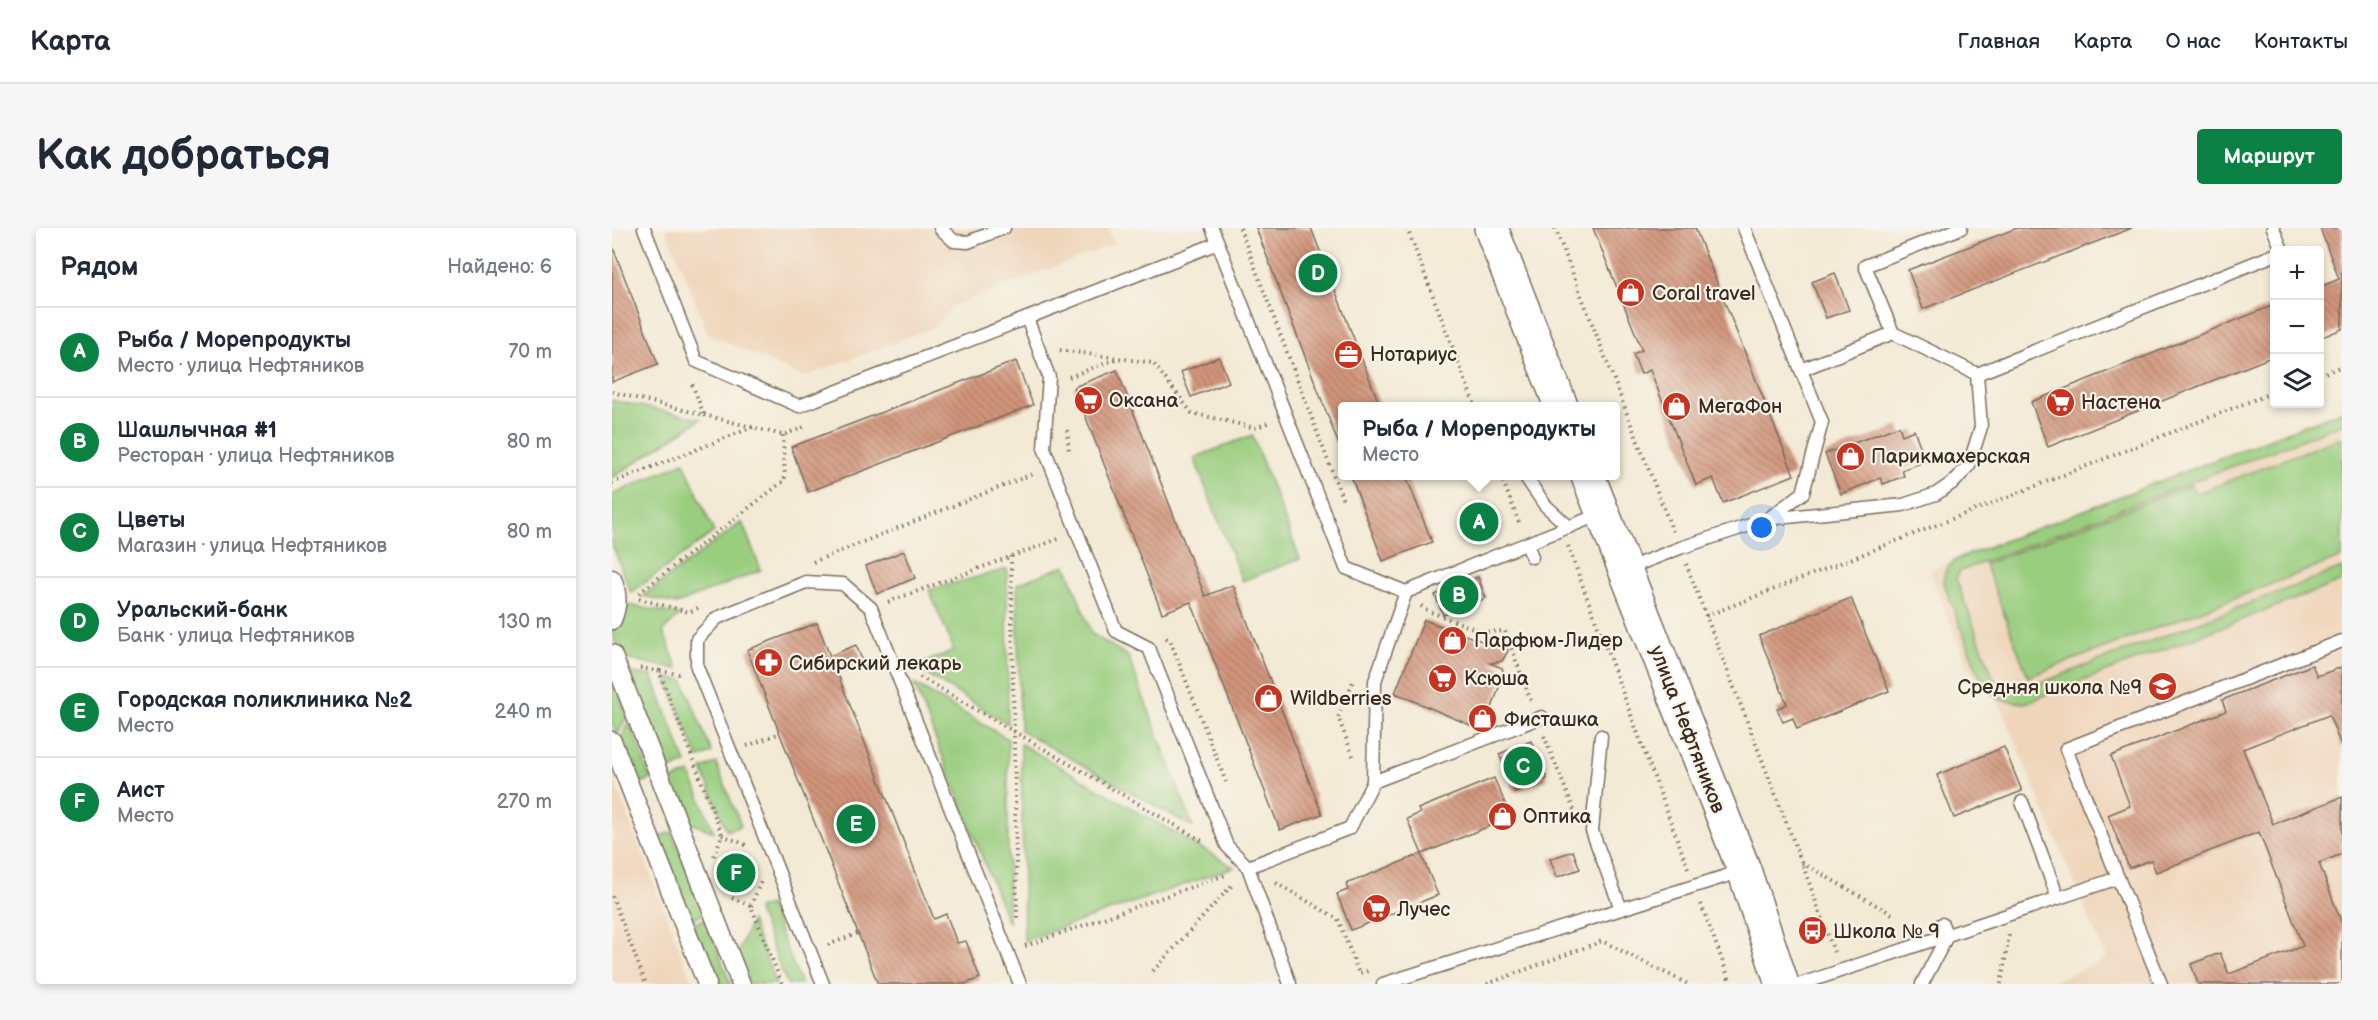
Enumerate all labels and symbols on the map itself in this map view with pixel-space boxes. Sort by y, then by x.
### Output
pin: D [1298,250,1338,296]
shop icon: Coral travel [1615,277,1647,309]
place label: Coral travel [1652,282,1756,306]
office icon: Нотариус [1333,338,1365,370]
place label: Нотариус [1370,343,1457,367]
supermarket icon: Оксана [1072,384,1104,416]
supermarket icon: Настена [2044,386,2076,418]
place label: Оксана [1109,389,1179,413]
shop icon: МегаФон [1661,390,1693,422]
place label: Настена [2081,391,2161,415]
place label: МегаФон [1698,395,1782,419]
shop icon: Парикмахерская [1834,440,1866,472]
place label: Парикмахерская [1871,445,2030,469]
pin: A [1460,500,1498,544]
your location [1747,513,1776,542]
pin: B [1440,572,1478,617]
shop icon: Парфюм-Лидер [1437,624,1469,656]
place label: Парфюм-Лидер [1474,629,1623,653]
street label: улица Нефтяников [1644,642,1730,817]
pharmacy icon: Сибирский лекарь [752,647,784,679]
place label: Сибирский лекарь [789,652,961,676]
supermarket icon: Ксюша [1427,662,1459,694]
place label: Ксюша [1464,667,1529,691]
school or university icon: Средняя школа №9 [2147,671,2179,703]
place label: Средняя школа №9 [1957,676,2142,700]
shop icon: Wildberries [1253,682,1285,714]
place label: Wildberries [1290,687,1392,711]
shop icon: Фисташка [1467,703,1499,735]
place label: Фисташка [1504,708,1599,732]
pin: C [1504,744,1542,788]
shop icon: Оптика [1486,800,1518,832]
pin: E [836,802,876,846]
place label: Оптика [1523,805,1592,829]
pin: F [716,850,756,896]
supermarket icon: Лучес [1360,893,1392,925]
place label: Лучес [1396,898,1450,922]
bus stop icon: Школа № 9 [1796,915,1828,947]
place label: Школа № 9 [1833,920,1940,944]

